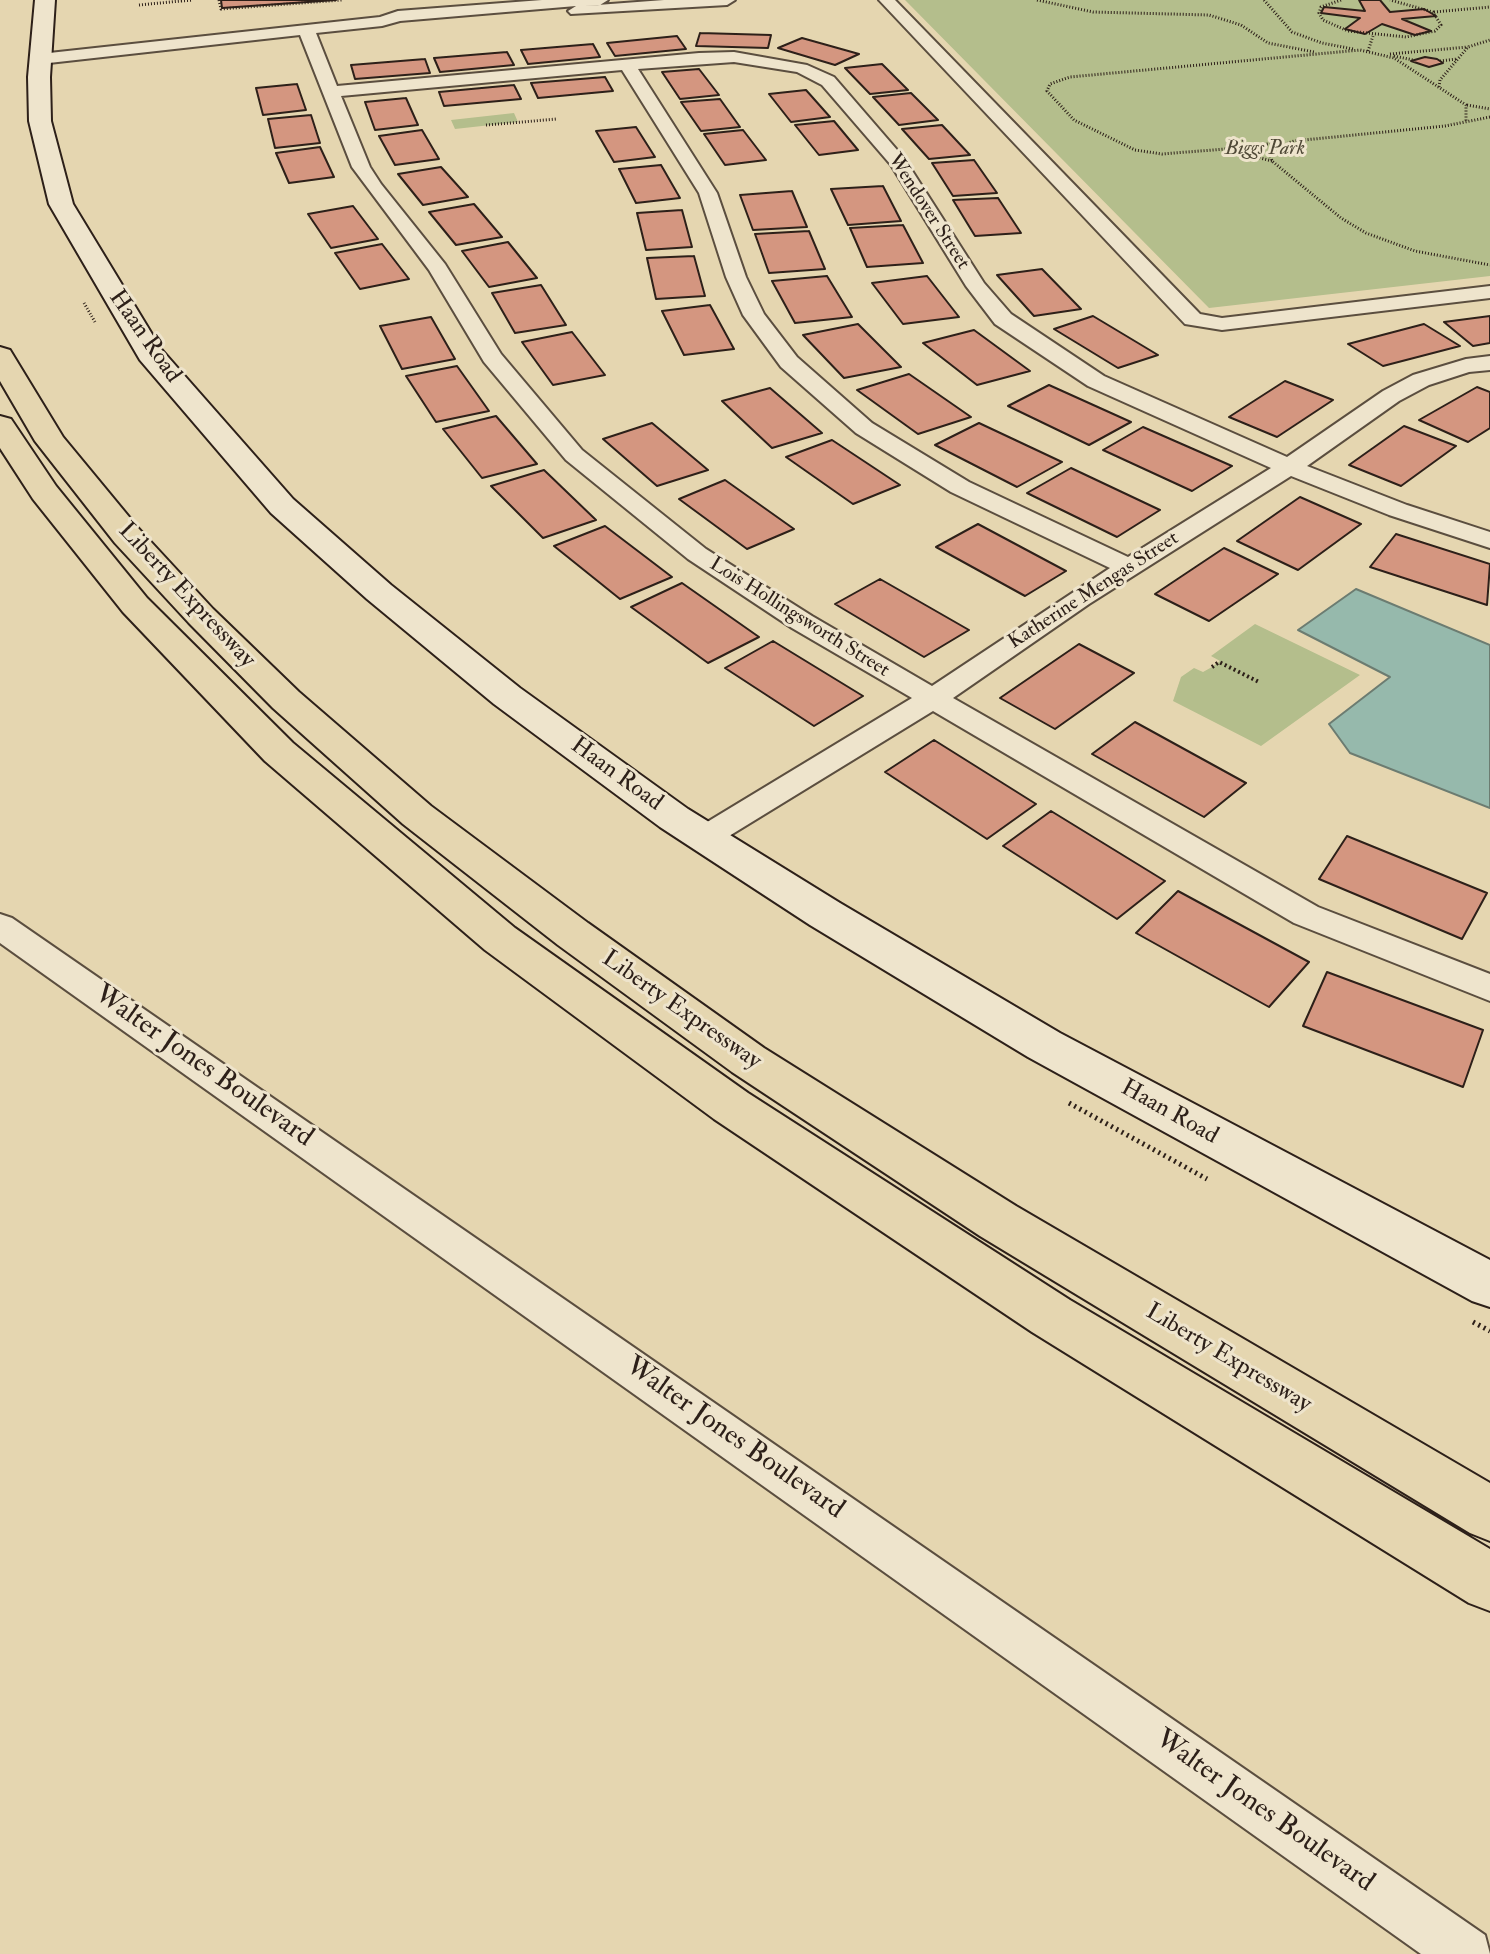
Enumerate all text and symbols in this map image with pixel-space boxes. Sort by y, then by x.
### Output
park label: Biggs Park [1225,138,1305,162]
street label: Wendover Street [882,150,974,274]
street label: Haan Road [102,285,186,389]
street label: Liberty Expressway [111,517,261,675]
street label: Katherine Mengas Street [1004,527,1184,655]
street label: Lois Hollingsworth Street [705,553,893,683]
street label: Haan Road [564,732,668,818]
street label: Liberty Expressway [596,945,766,1077]
street label: Walter Jones Boulevard [87,979,319,1155]
street label: Haan Road [1115,1074,1223,1152]
street label: Liberty Expressway [1140,1298,1316,1420]
street label: Walter Jones Boulevard [618,1351,850,1527]
street label: Walter Jones Boulevard [1148,1724,1380,1900]

